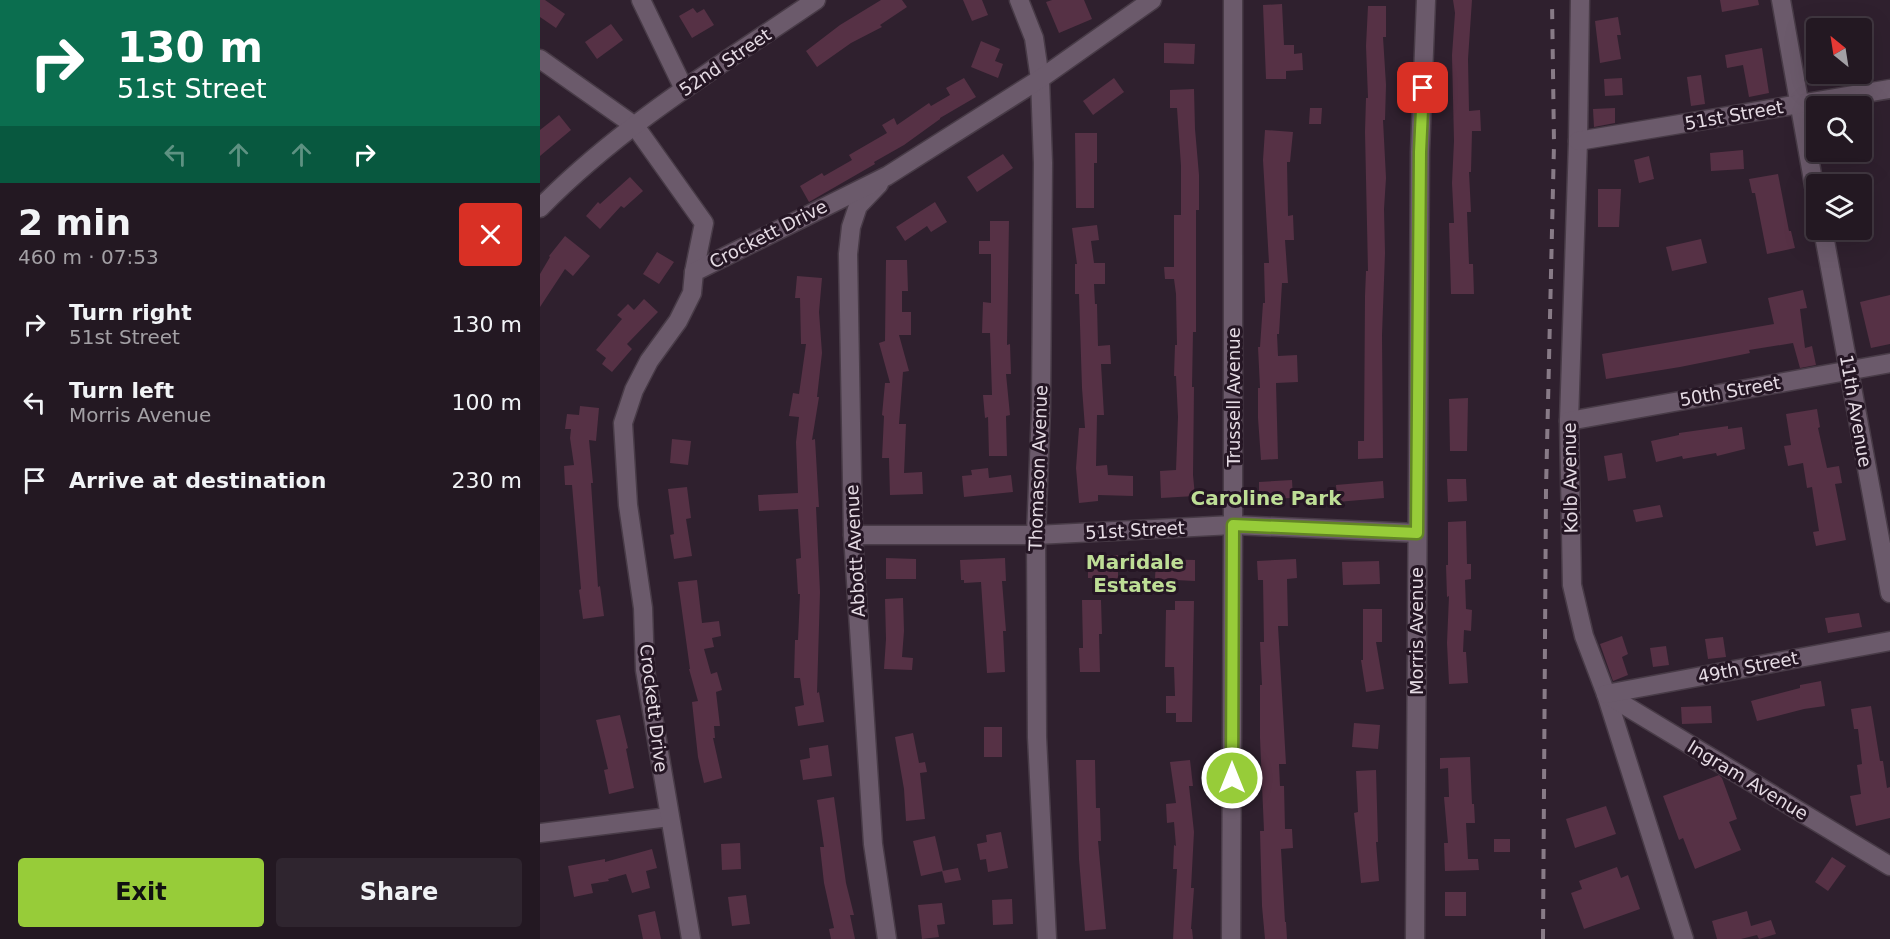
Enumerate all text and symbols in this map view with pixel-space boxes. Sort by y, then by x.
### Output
north arrow [1806,18,1872,84]
map controls [1806,18,1872,240]
text: 130 m [117,23,263,72]
icon: right [18,24,96,102]
street label: 52nd Street [675,24,775,100]
pin [1397,62,1448,113]
icon: arrive [1406,71,1439,104]
text: 51st Street [117,73,267,104]
street label: 51st Street [1683,96,1785,134]
button: search [1806,96,1872,162]
icon: left [159,138,192,171]
icon: ahead [222,138,255,171]
icon: ahead [285,138,318,171]
icon: right [348,138,381,171]
button: layers [1806,174,1872,240]
street label: Crockett Drive [706,195,830,273]
text: 2 min [18,202,131,243]
button: close [459,203,522,266]
text: 460 m · 07:53 [18,245,159,269]
text: Turn right [69,300,192,325]
icon: right [18,308,51,341]
text: 130 m [452,312,522,337]
text: 51st Street [69,325,180,349]
street label: Trussell Avenue [1223,327,1244,468]
street label: 11th Avenue [1836,353,1876,469]
street label: 50th Street [1678,372,1782,410]
text: Turn left [69,378,174,403]
street label: Thomason Avenue [1025,384,1051,553]
icon: left [18,386,51,419]
text: 100 m [452,390,522,415]
text: Morris Avenue [69,403,211,427]
street label: Kolb Avenue [1559,422,1581,534]
icon: arrive [18,464,51,497]
text: Arrive at destination [69,468,326,493]
text: 230 m [452,468,522,493]
street label: Abbott Avenue [841,484,869,618]
district label: Caroline Park [1190,486,1342,510]
street label: 51st Street [1085,517,1185,543]
district label: Maridale Estates [1086,550,1184,597]
street label: Morris Avenue [1406,567,1427,695]
street label: Crockett Drive [636,643,672,773]
street label: 49th Street [1696,647,1800,687]
street label: Ingram Avenue [1684,736,1812,824]
position arrow [1200,746,1264,810]
button: Exit [18,858,264,927]
button: Share [276,858,522,927]

